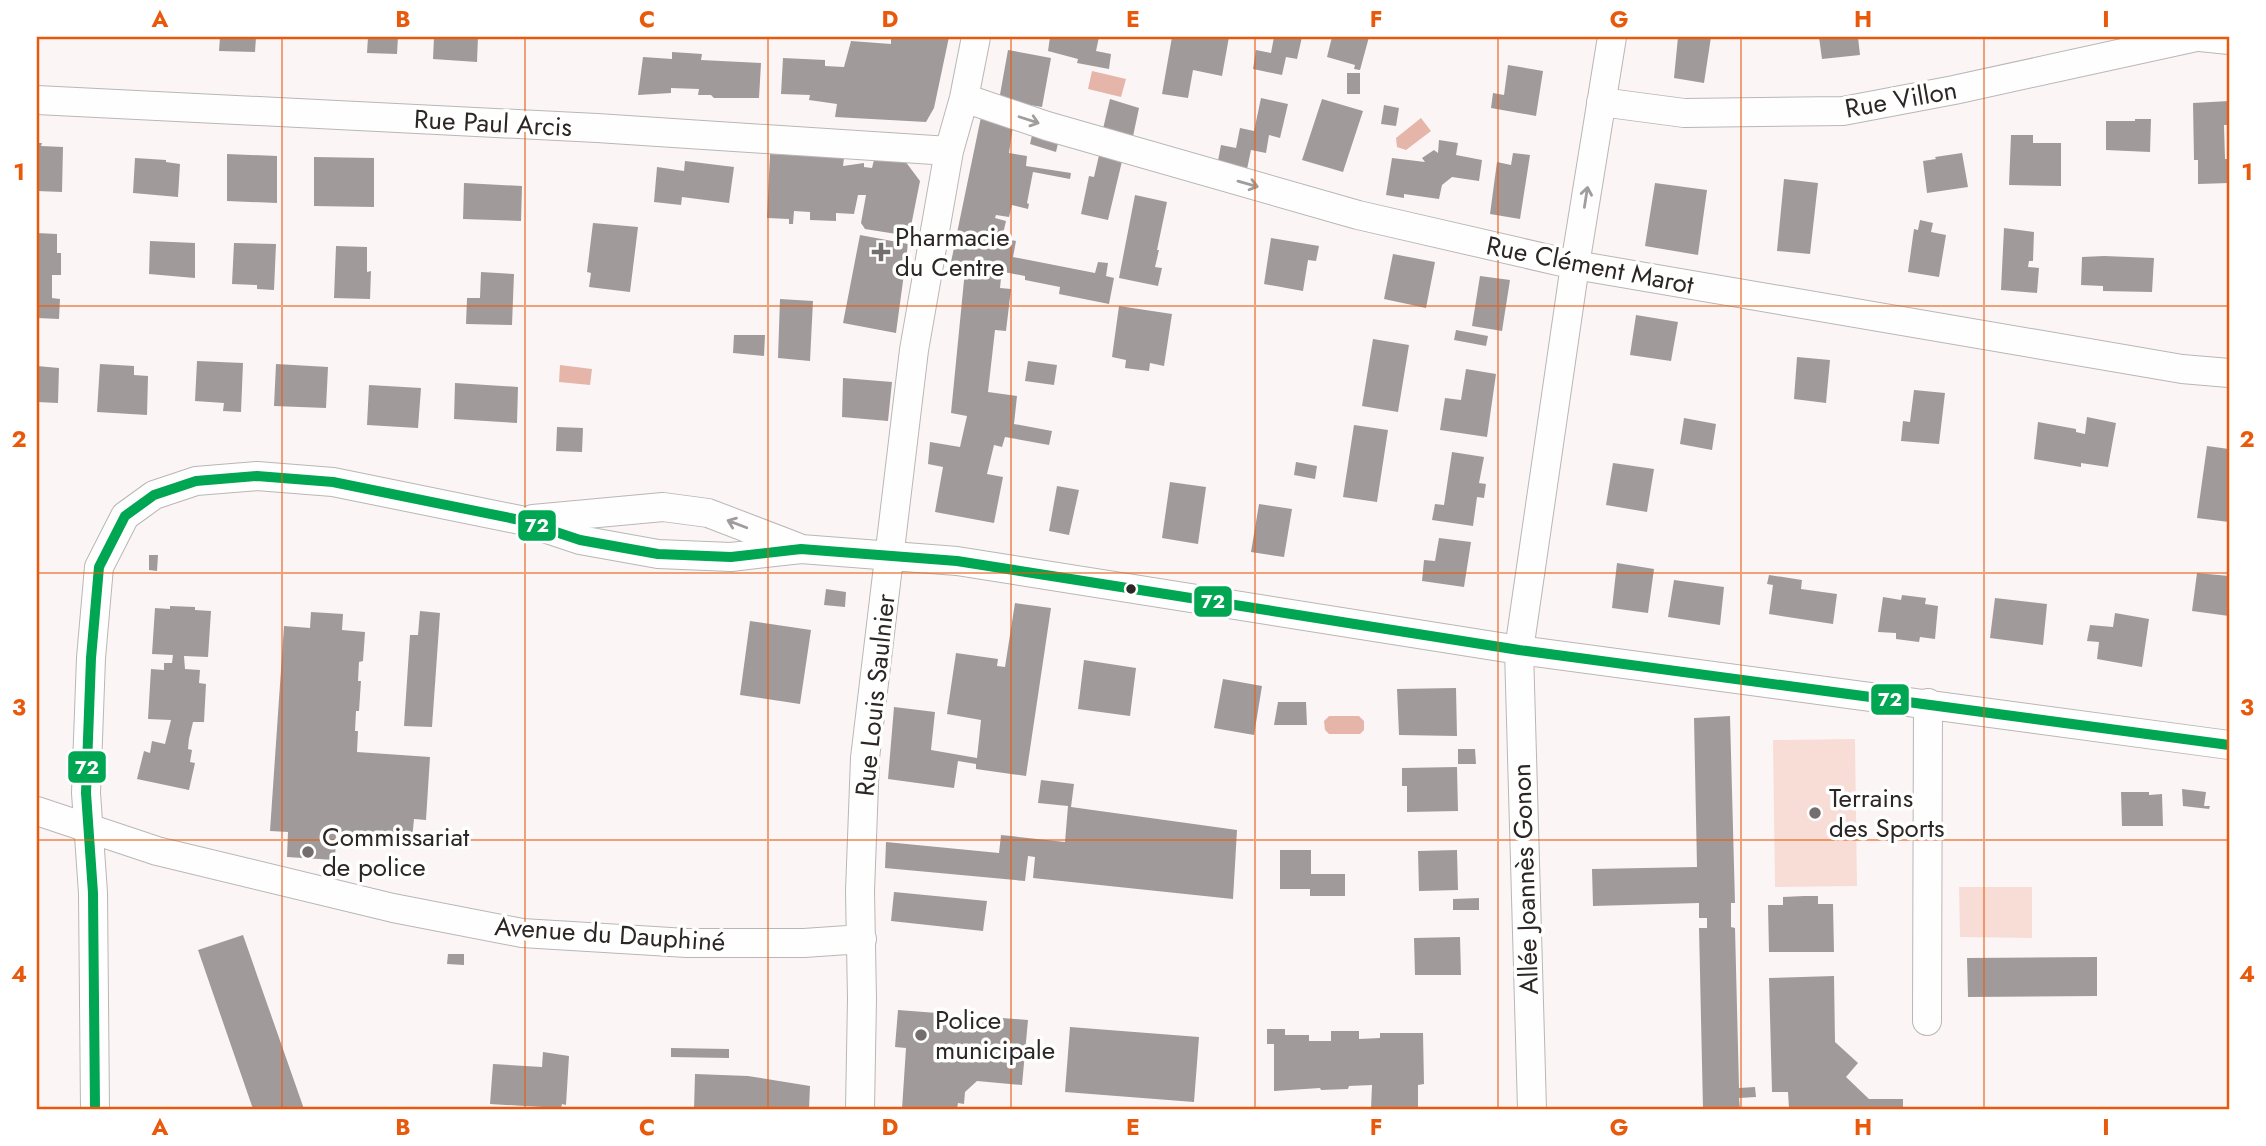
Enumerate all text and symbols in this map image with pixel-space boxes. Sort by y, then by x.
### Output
text: A [151,2,169,36]
text: B [395,2,411,36]
text: C [639,2,655,36]
text: D [882,2,899,36]
text: E [1126,2,1140,36]
text: F [1370,2,1382,36]
text: G [1610,2,1628,36]
text: H [1854,2,1872,36]
text: I [2102,2,2110,36]
street label: Rue Villon [1842,70,1960,128]
street label: Rue Paul Arcis [413,100,573,146]
one-way arrow [1018,115,1040,127]
text: 1 [13,155,25,189]
text: 1 [2241,155,2253,189]
one-way arrow [1236,178,1258,191]
one-way arrow [1580,186,1593,209]
place label: Pharmacie du Centre [895,218,1010,286]
street label: Rue Clément Marot [1483,226,1698,304]
marker: Pharmacie du Centre [873,244,889,260]
text: 2 [11,422,27,456]
text: 2 [2239,422,2255,456]
line badge: 72 [517,509,557,542]
text: 72 [525,512,549,539]
one-way arrow [727,517,749,530]
unlabelled marker [1124,582,1138,596]
line badge: 72 [1193,585,1233,618]
text: 72 [1201,588,1225,615]
street label: Rue Louis Saulnier [845,592,905,798]
line badge: 72 [1870,683,1910,716]
text: 72 [1878,686,1902,713]
text: 3 [12,690,26,724]
text: 3 [2240,690,2254,724]
line badge: 72 [67,750,107,784]
text: 72 [75,754,99,781]
street label: Allée Joannès Gonon [1502,763,1548,995]
place label: Terrains des Sports [1829,779,1944,847]
marker: Terrains des Sports [1807,805,1823,821]
place label: Commissariat de police [322,818,470,886]
marker: Commissariat de police [300,844,316,860]
street label: Avenue du Dauphiné [493,907,727,961]
text: 4 [11,957,27,991]
text: 4 [2239,957,2255,991]
place label: Police municipale [935,1001,1055,1069]
marker: Police municipale [913,1027,929,1043]
text: A [151,1110,169,1144]
text: B [395,1110,411,1144]
text: C [639,1110,655,1144]
text: D [882,1110,899,1144]
text: E [1126,1110,1140,1144]
text: F [1370,1110,1382,1144]
text: G [1610,1110,1628,1144]
text: H [1854,1110,1872,1144]
text: I [2102,1110,2110,1144]

